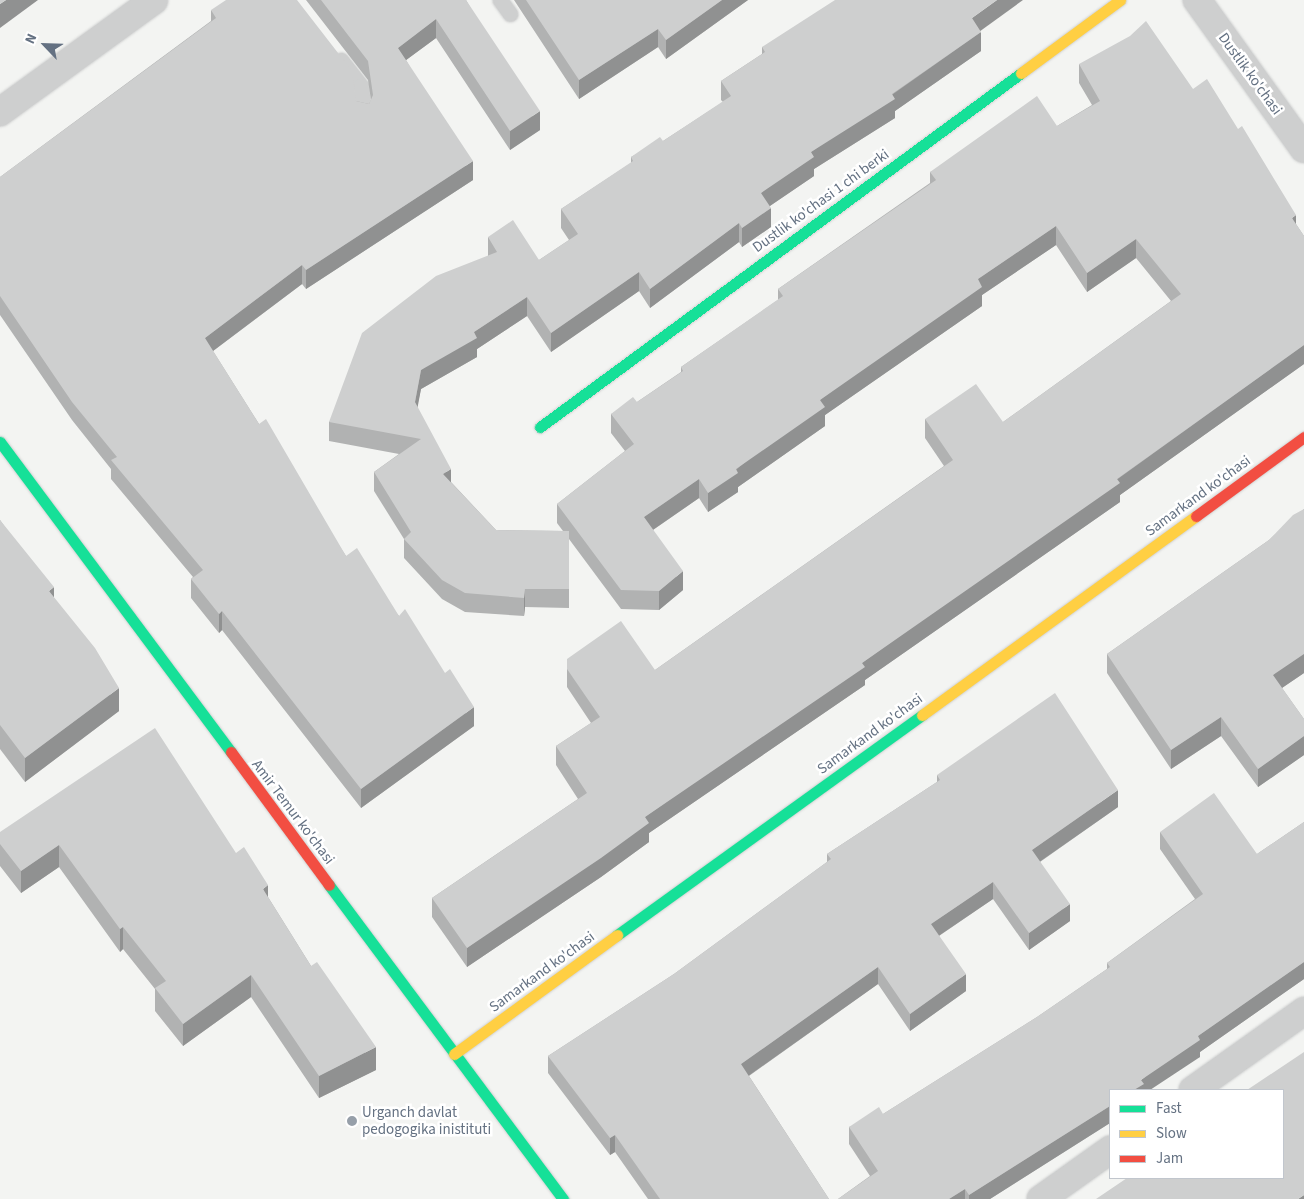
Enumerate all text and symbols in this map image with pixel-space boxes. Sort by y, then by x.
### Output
north arrow [20,20,70,70]
street label: Dustlik ko'chasi [1214,29,1286,119]
text: N [20,31,42,47]
street label: Dustlik ko'chasi 1 chi berki [749,145,893,257]
street label: Samarkand ko'chasi [1142,452,1254,540]
street label: Samarkand ko'chasi [814,690,926,778]
street label: Amir Temur ko'chasi [248,756,338,868]
street label: Samarkand ko'chasi [486,928,598,1016]
legend [1109,1089,1284,1179]
text: Fast [1156,1098,1182,1119]
place label: Urganch davlat pedogogika inistituti [362,1103,491,1138]
marker: Urganch davlat pedogogika inistituti [346,1115,358,1127]
text: Slow [1156,1123,1187,1144]
text: Jam [1156,1148,1183,1169]

